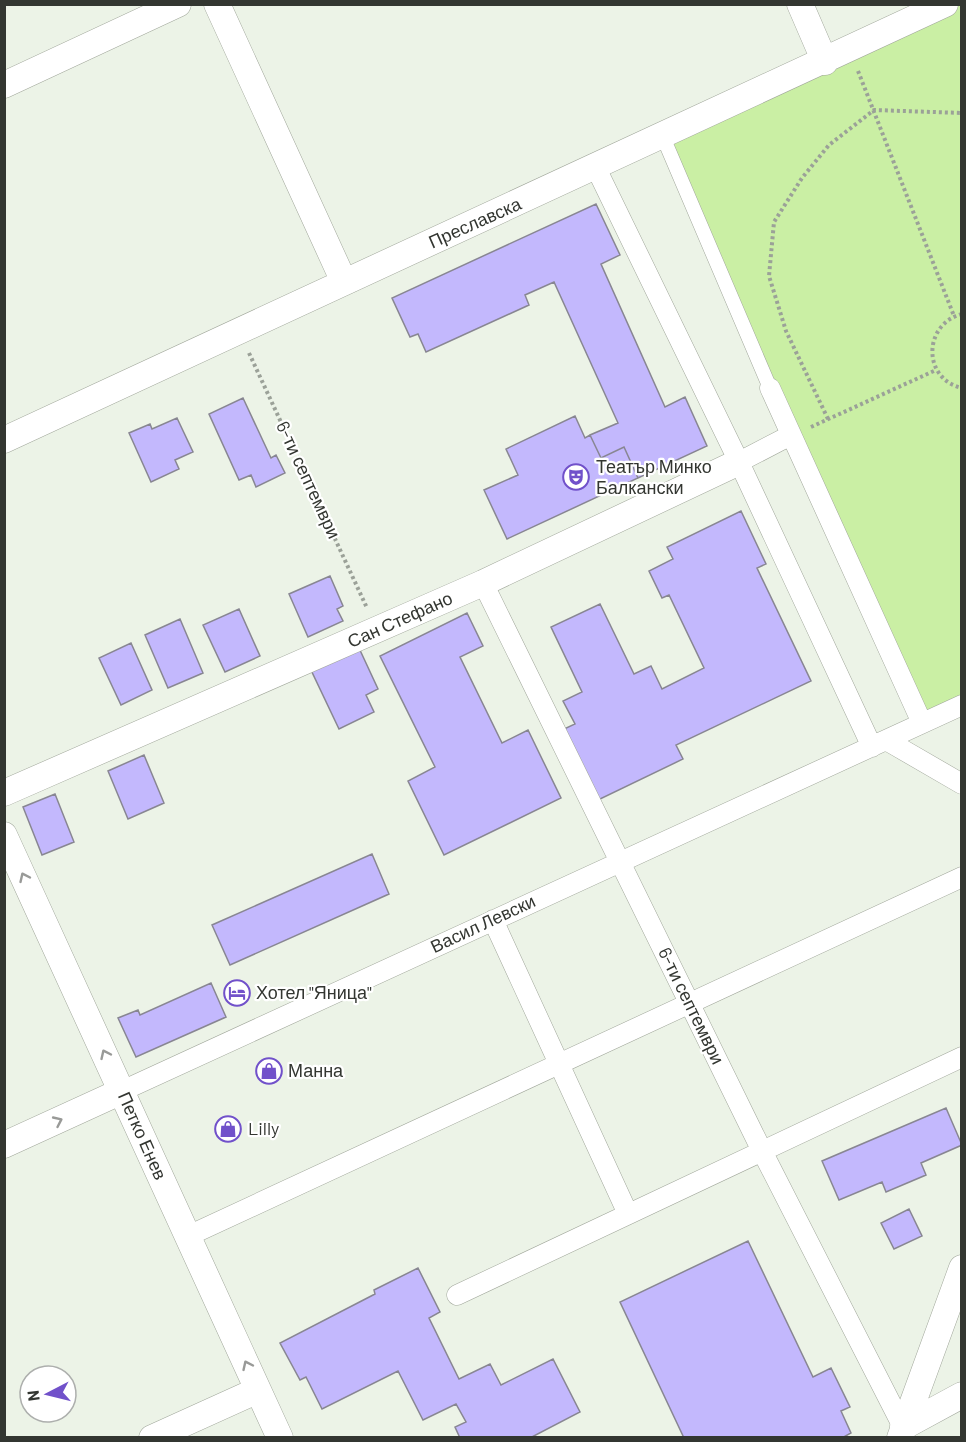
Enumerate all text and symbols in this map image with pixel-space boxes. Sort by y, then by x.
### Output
street label: Преславска [425,191,525,252]
street label: 6-ти септември [272,417,346,542]
place label: Театър Минко Балкански [596,455,712,498]
theatre icon: Театър Минко Балкански [561,462,591,492]
street label: Сан Стефано [344,586,455,652]
one-way arrow [19,872,31,883]
street label: Васил Левски [427,889,539,957]
street label: 6-ти септември [654,944,730,1067]
hotel icon: Хотел "Яница" [222,978,252,1008]
place label: Хотел "Яница" [256,981,372,1003]
one-way arrow [100,1049,112,1060]
shop icon: Манна [254,1056,284,1086]
place label: Манна [288,1059,344,1081]
street label: Петко Енев [114,1088,172,1183]
shop icon: Lilly [213,1114,243,1144]
one-way arrow [51,1116,62,1128]
place label: Lilly [248,1117,279,1139]
one-way arrow [242,1361,254,1372]
north arrow [18,1364,78,1424]
text: N [23,1389,43,1402]

